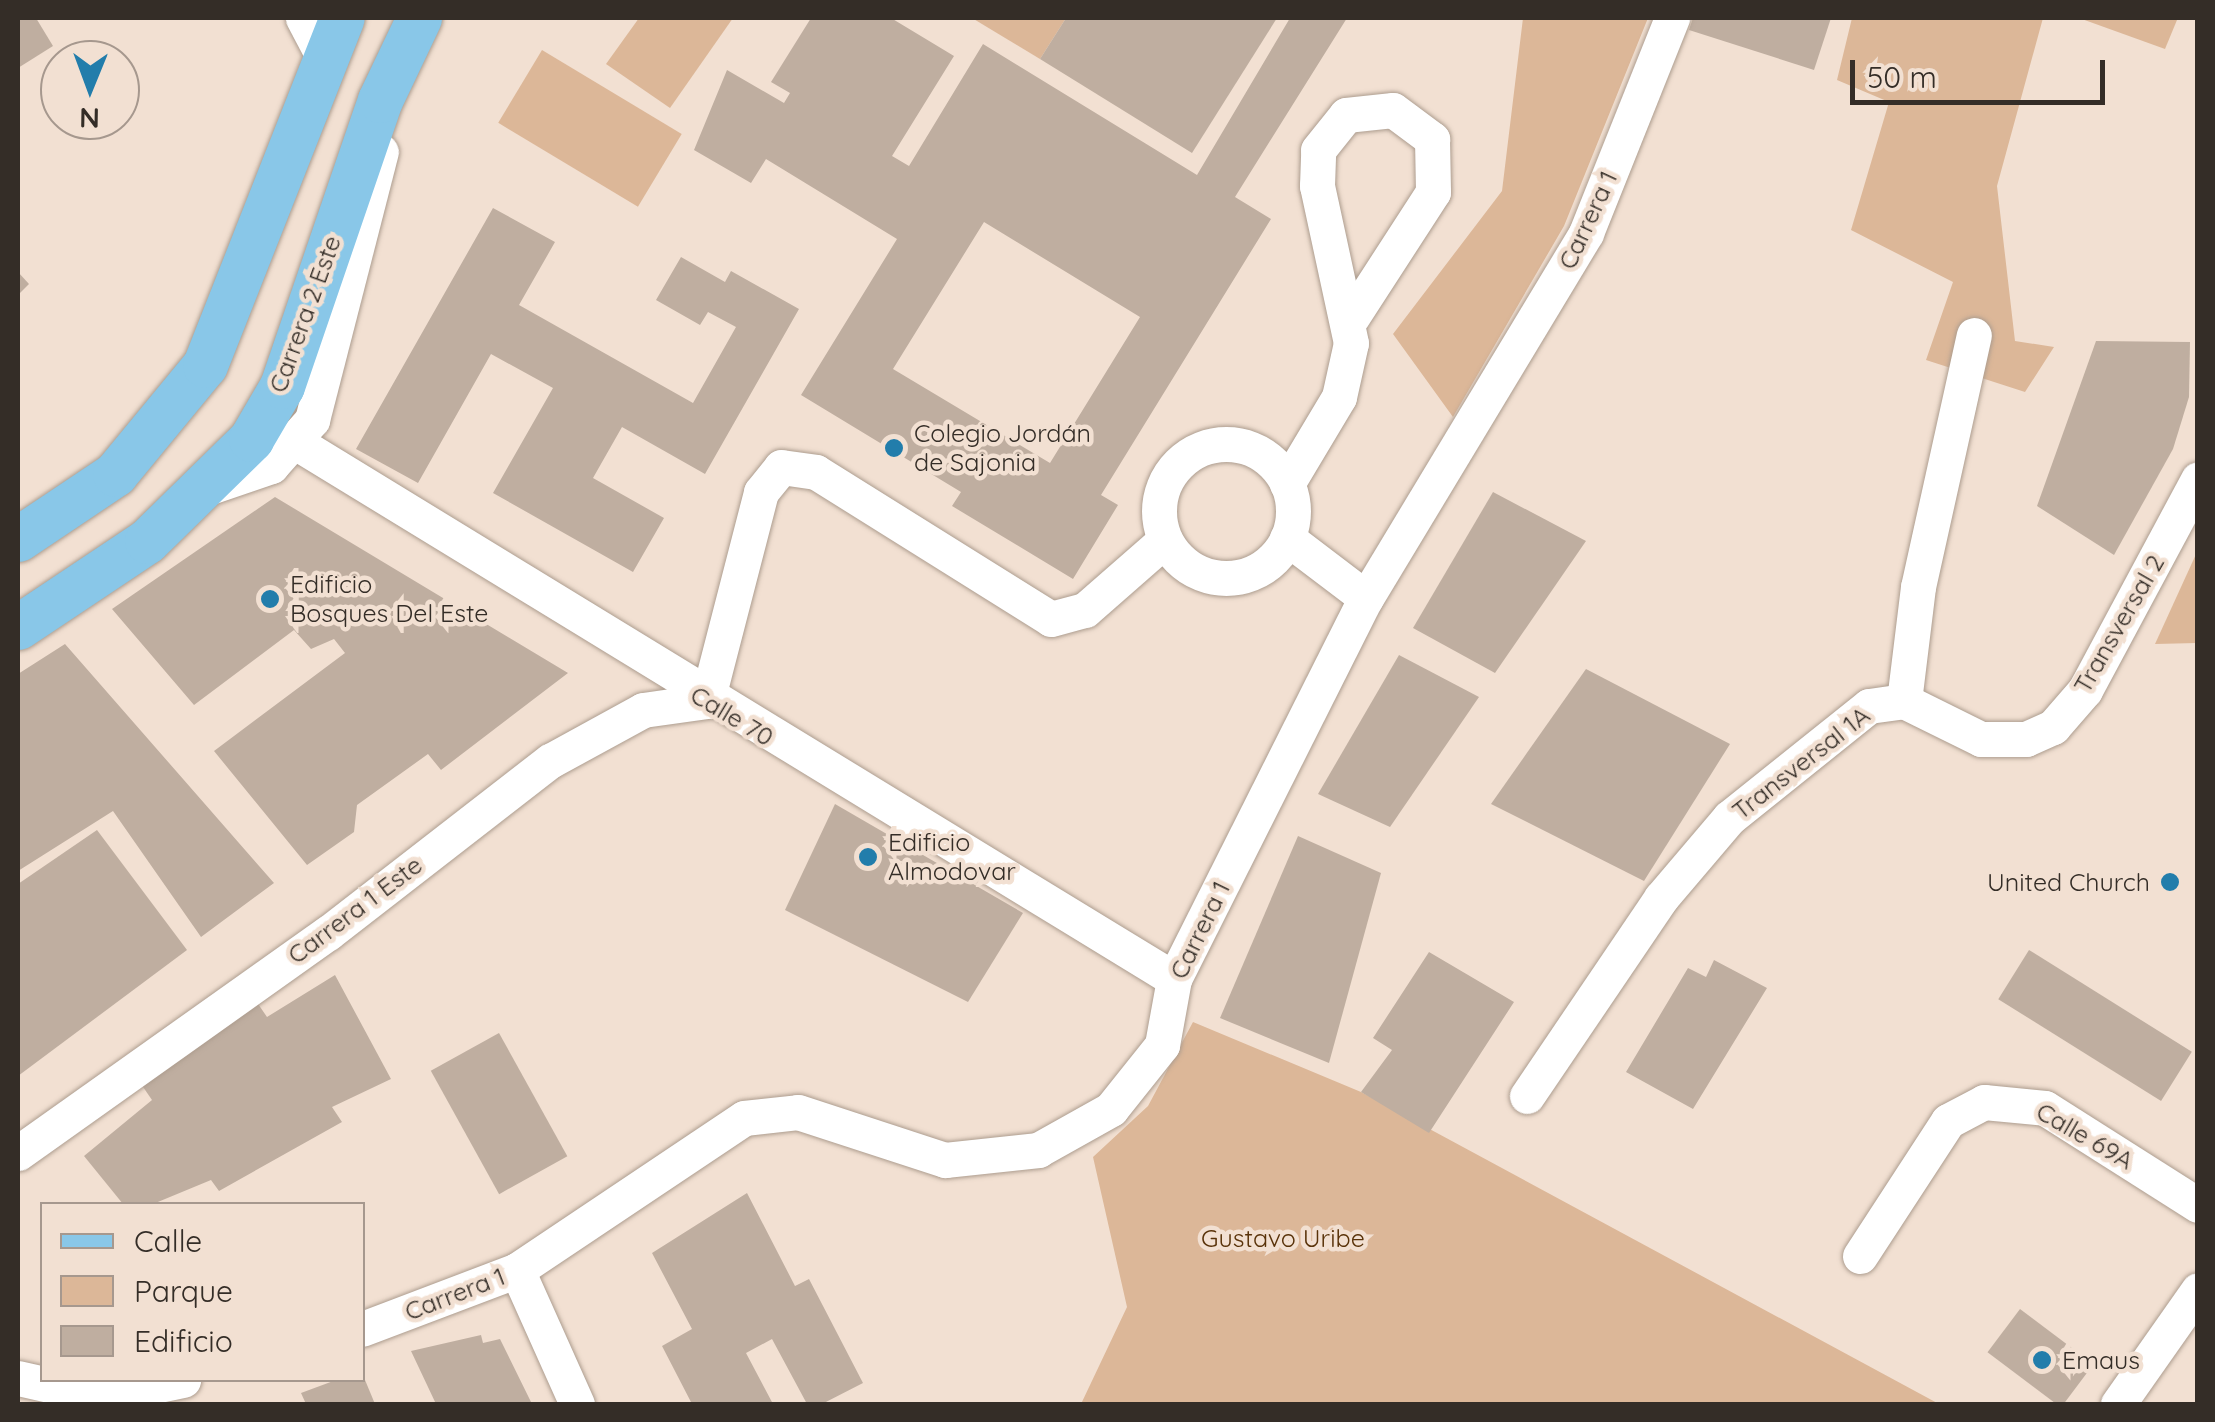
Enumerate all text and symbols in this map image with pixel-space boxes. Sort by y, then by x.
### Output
north arrow [40,40,140,140]
scale bar [1855,40,2110,102]
text: 50 m [1867,58,1937,96]
text: N [79,101,100,136]
street label: Carrera 1 [1552,166,1624,274]
street label: Carrera 2 Este [263,231,347,397]
place label: Colegio Jordán de Sajonia [914,419,1091,478]
marker: Colegio Jordán de Sajonia [883,437,905,459]
street label: Transversal 2 [2067,550,2171,698]
place label: Edificio Bosques Del Este [290,570,488,629]
marker: Edificio Bosques Del Este [259,588,281,610]
street label: Calle 70 [685,680,779,752]
street label: Transversal 1A [1726,700,1876,826]
place label: Edificio Almodovar [888,828,1016,887]
marker: Edificio Almodovar [857,846,879,868]
street label: Carrera 1 Este [282,850,428,970]
place label: United Church [1987,867,2150,897]
marker: United Church [2159,871,2181,893]
street label: Carrera 1 [1164,876,1236,984]
street label: Calle 69A [2031,1096,2139,1176]
legend [40,1202,365,1382]
text: Calle [134,1222,202,1260]
park label: Gustavo Uribe [1201,1223,1365,1253]
street label: Carrera 1 [401,1261,509,1327]
text: Parque [134,1272,233,1310]
text: Edificio [134,1322,233,1360]
place label: Emaus [2062,1345,2140,1375]
marker: Emaus [2031,1349,2053,1371]

